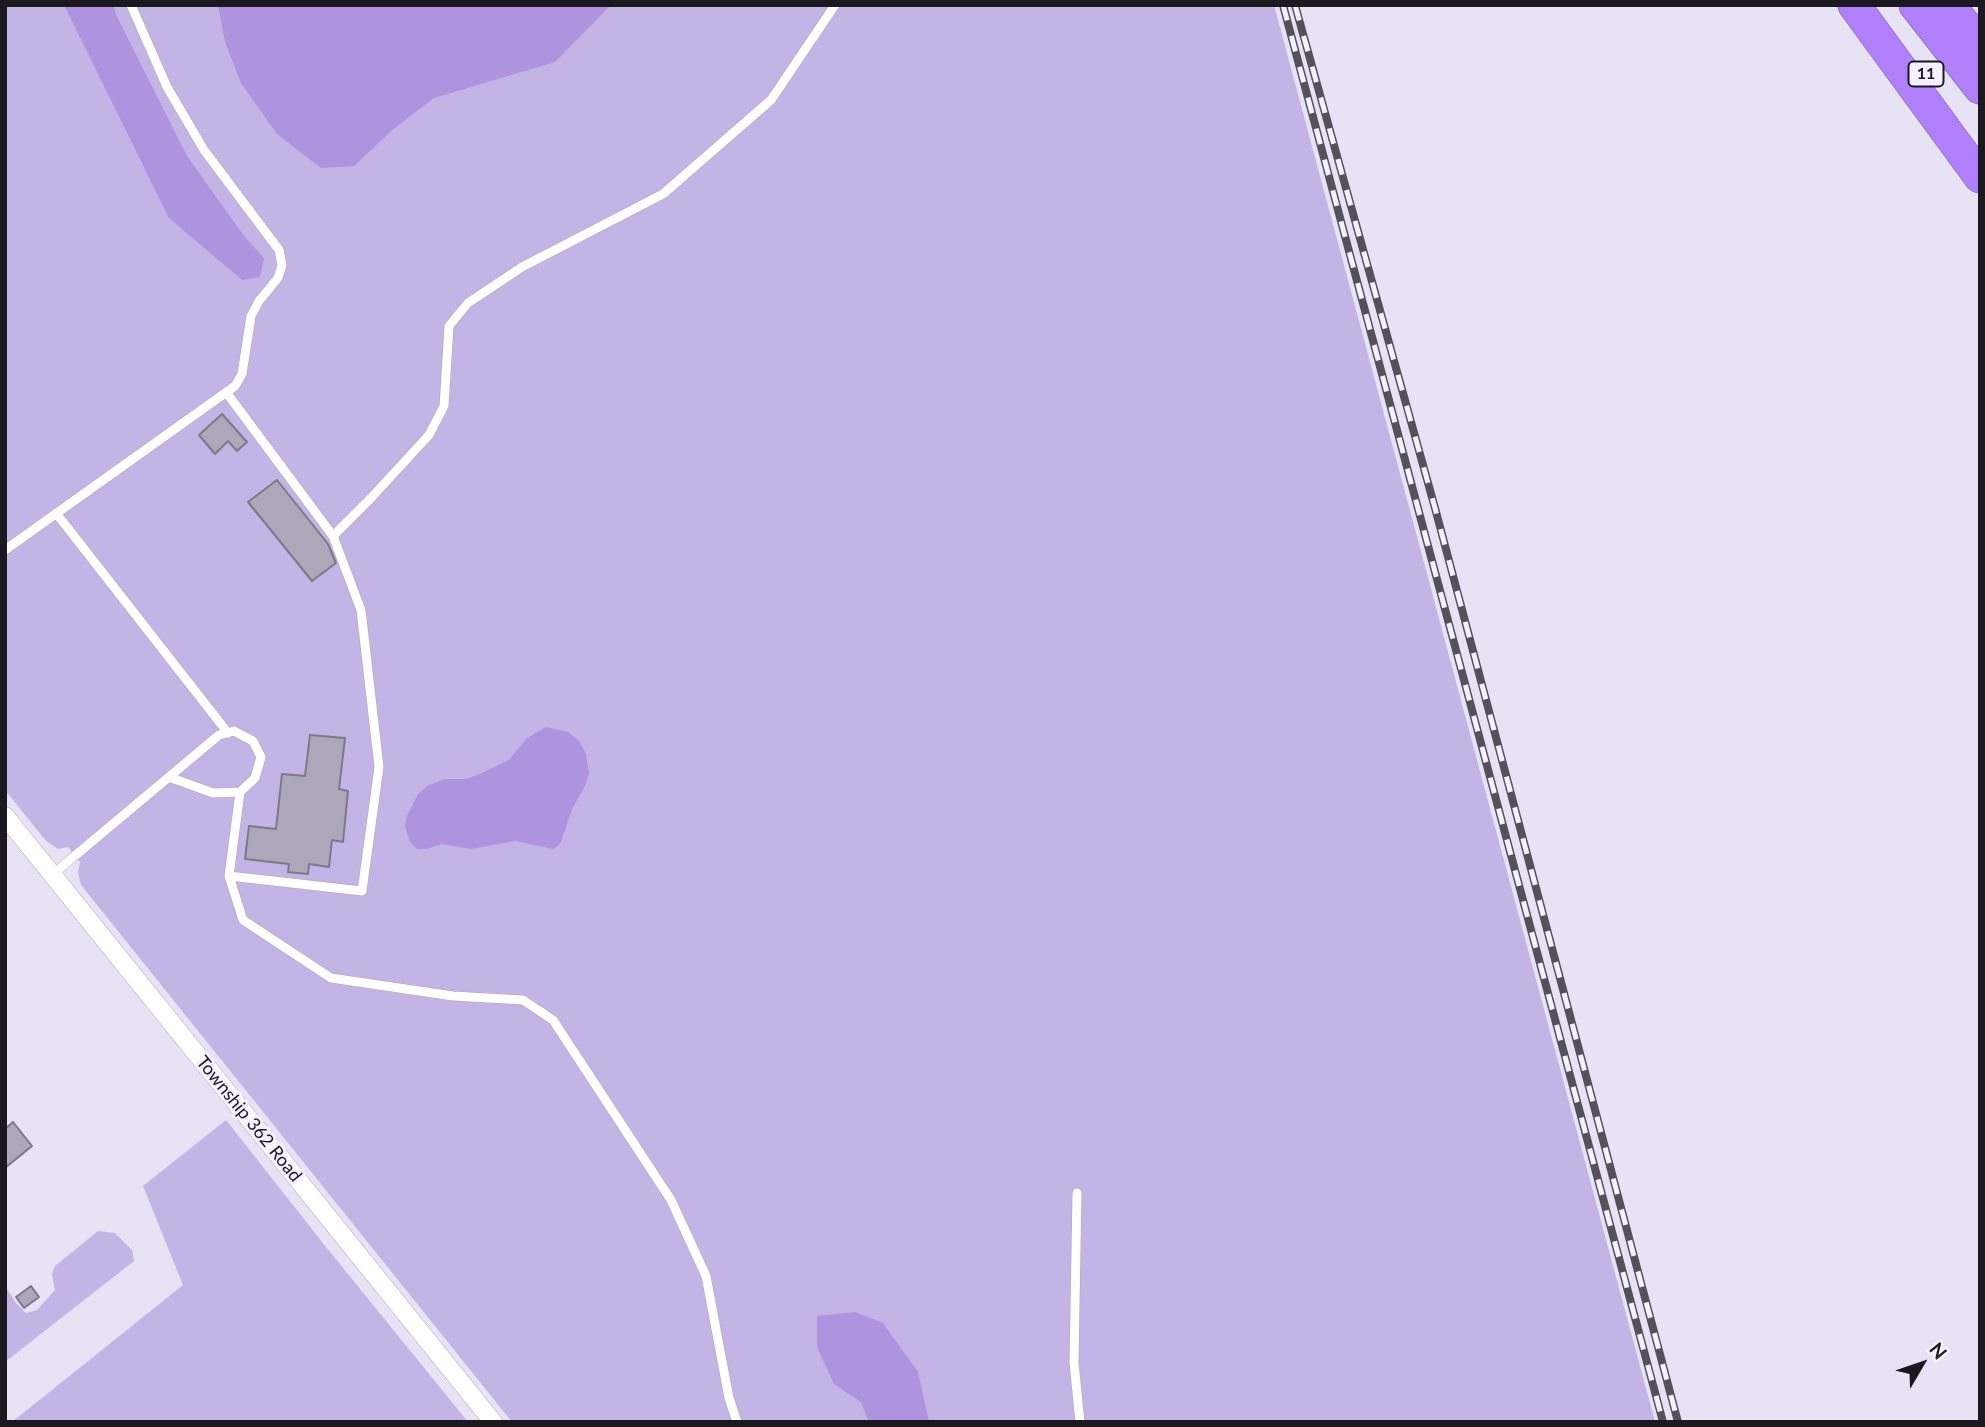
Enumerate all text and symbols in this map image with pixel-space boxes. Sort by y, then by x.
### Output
road number: 11 [1909,61,1944,86]
street label: Township 362 Road [192,1052,306,1186]
north arrow [1887,1329,1957,1399]
text: N [1925,1338,1952,1363]

